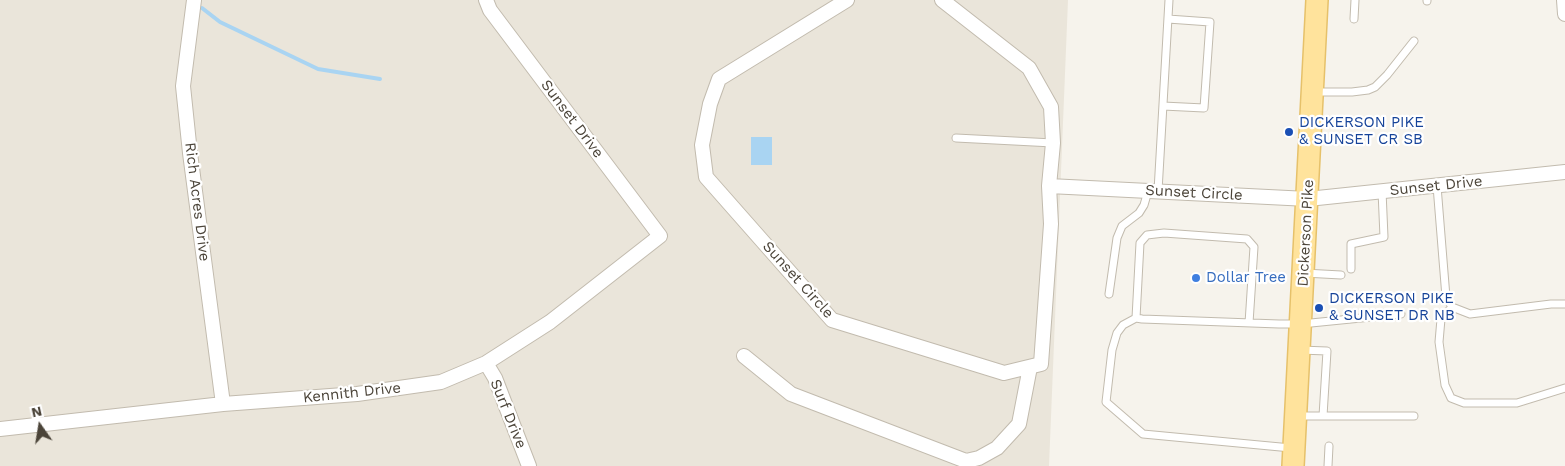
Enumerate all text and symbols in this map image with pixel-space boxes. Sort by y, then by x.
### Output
street label: Sunset Drive [537,76,607,162]
place label: DICKERSON PIKE & SUNSET CR SB [1299,114,1424,149]
marker: DICKERSON PIKE & SUNSET CR SB [1283,126,1295,138]
street label: Rich Acres Drive [181,141,213,263]
street label: Sunset Drive [1389,172,1483,200]
street label: Dickerson Pike [1294,179,1318,287]
street label: Sunset Circle [1145,181,1243,205]
street label: Sunset Circle [759,238,837,322]
place label: Dollar Tree [1206,269,1286,287]
marker: Dollar Tree [1190,272,1202,284]
place label: DICKERSON PIKE & SUNSET DR NB [1329,290,1455,325]
marker: DICKERSON PIKE & SUNSET DR NB [1313,302,1325,314]
street label: Surf Drive [486,377,530,451]
street label: Kennith Drive [302,379,402,407]
north arrow [15,401,65,451]
text: N [30,402,43,420]

